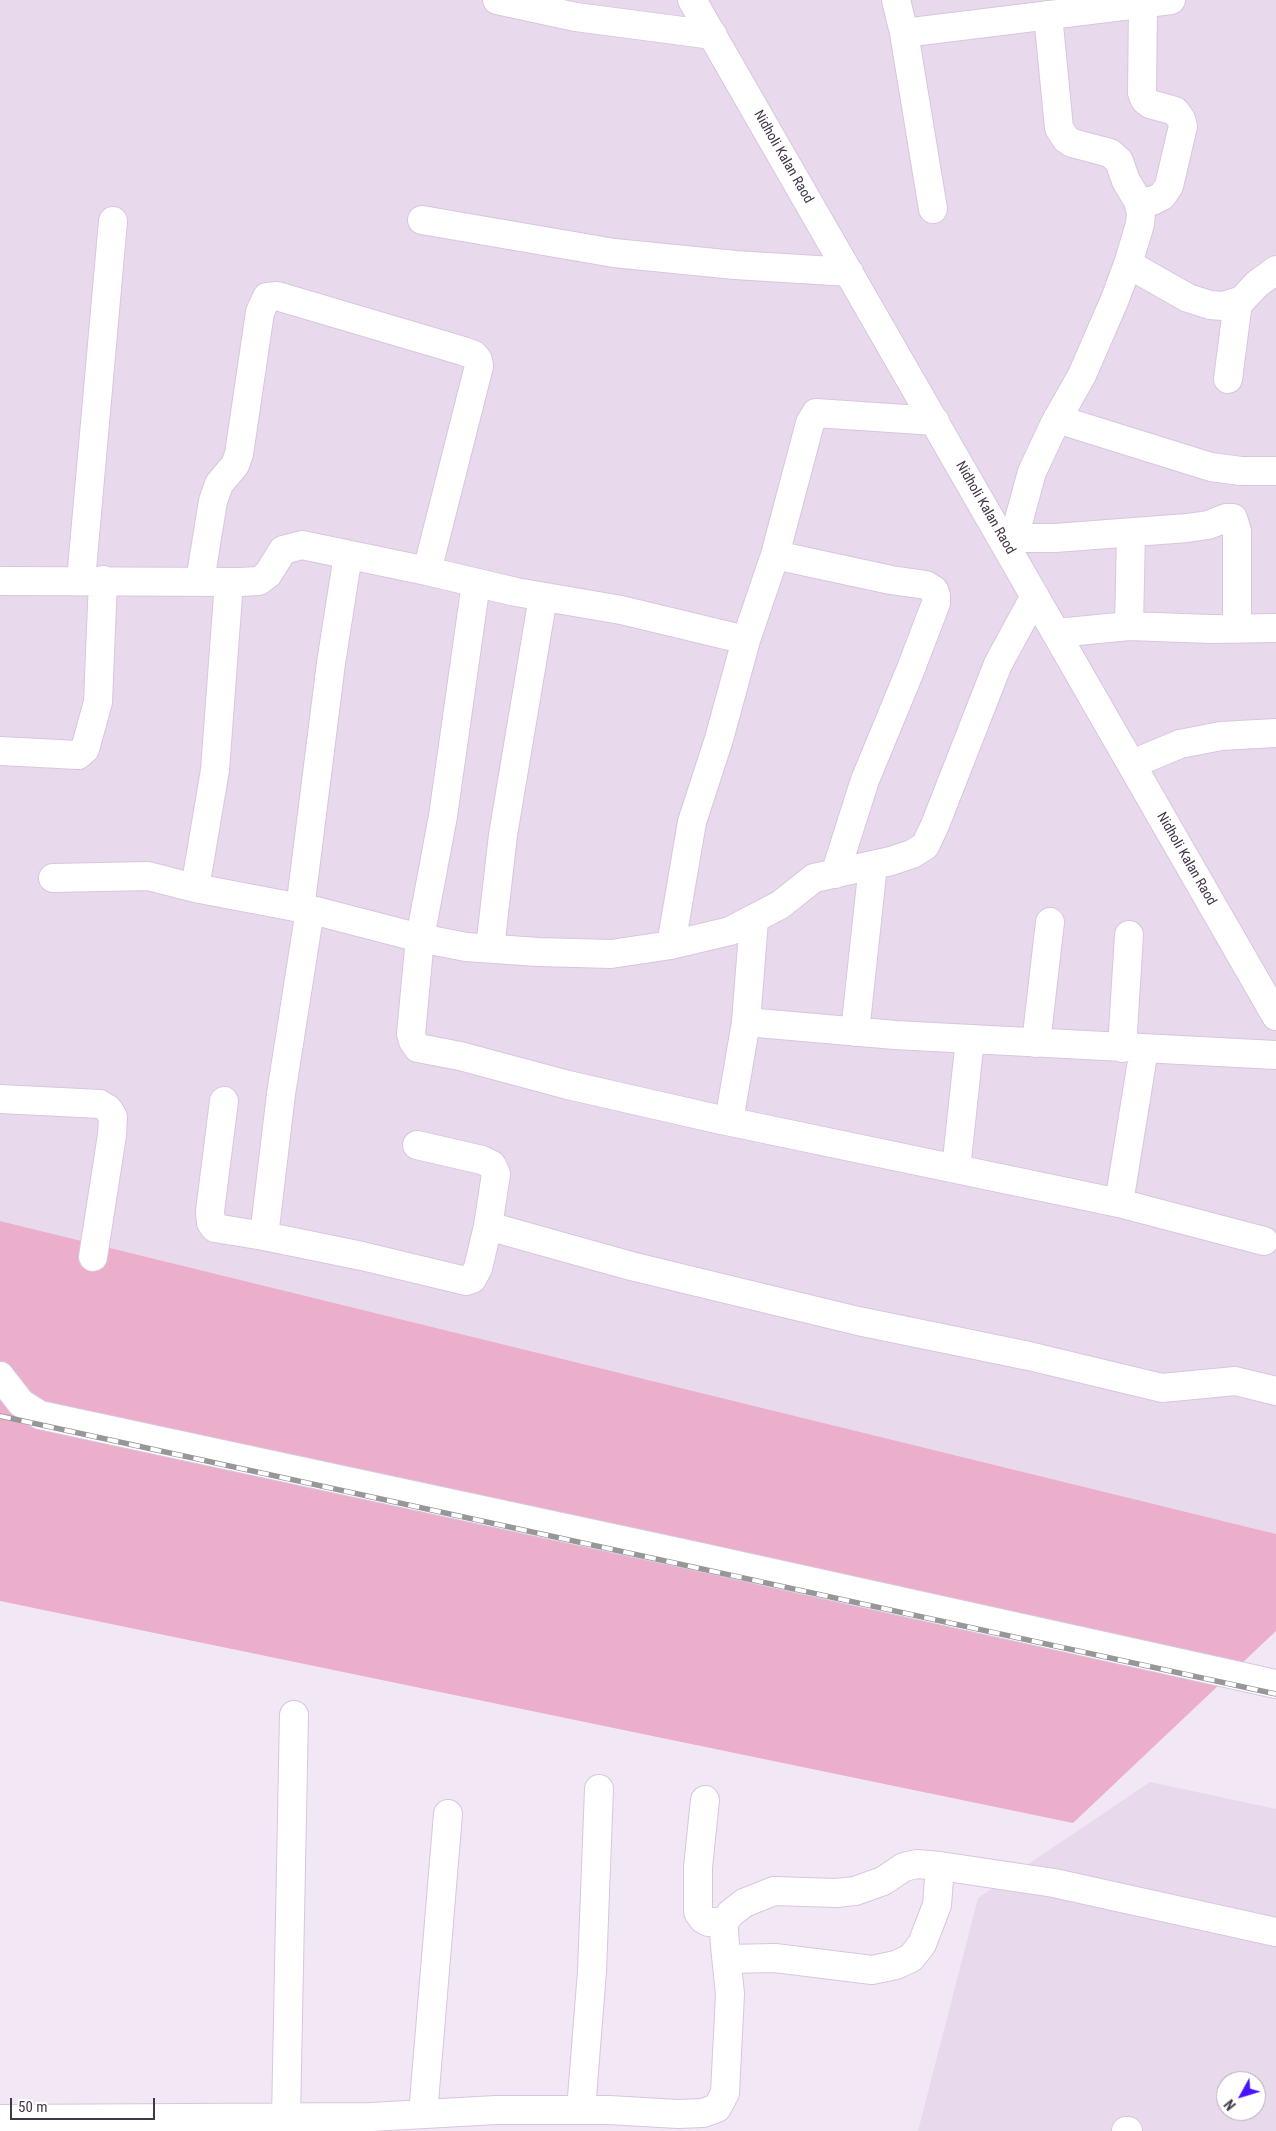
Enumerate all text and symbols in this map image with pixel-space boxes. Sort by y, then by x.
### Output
street label: Nidholi Kalan Raod [750,107,816,207]
street label: Nidholi Kalan Raod [952,458,1018,558]
street label: Nidholi Kalan Raod [1153,809,1219,909]
north arrow [1216,2071,1266,2121]
scale bar [12,2088,158,2120]
text: N [1221,2096,1239,2113]
text: 50 m [18,2098,48,2116]

